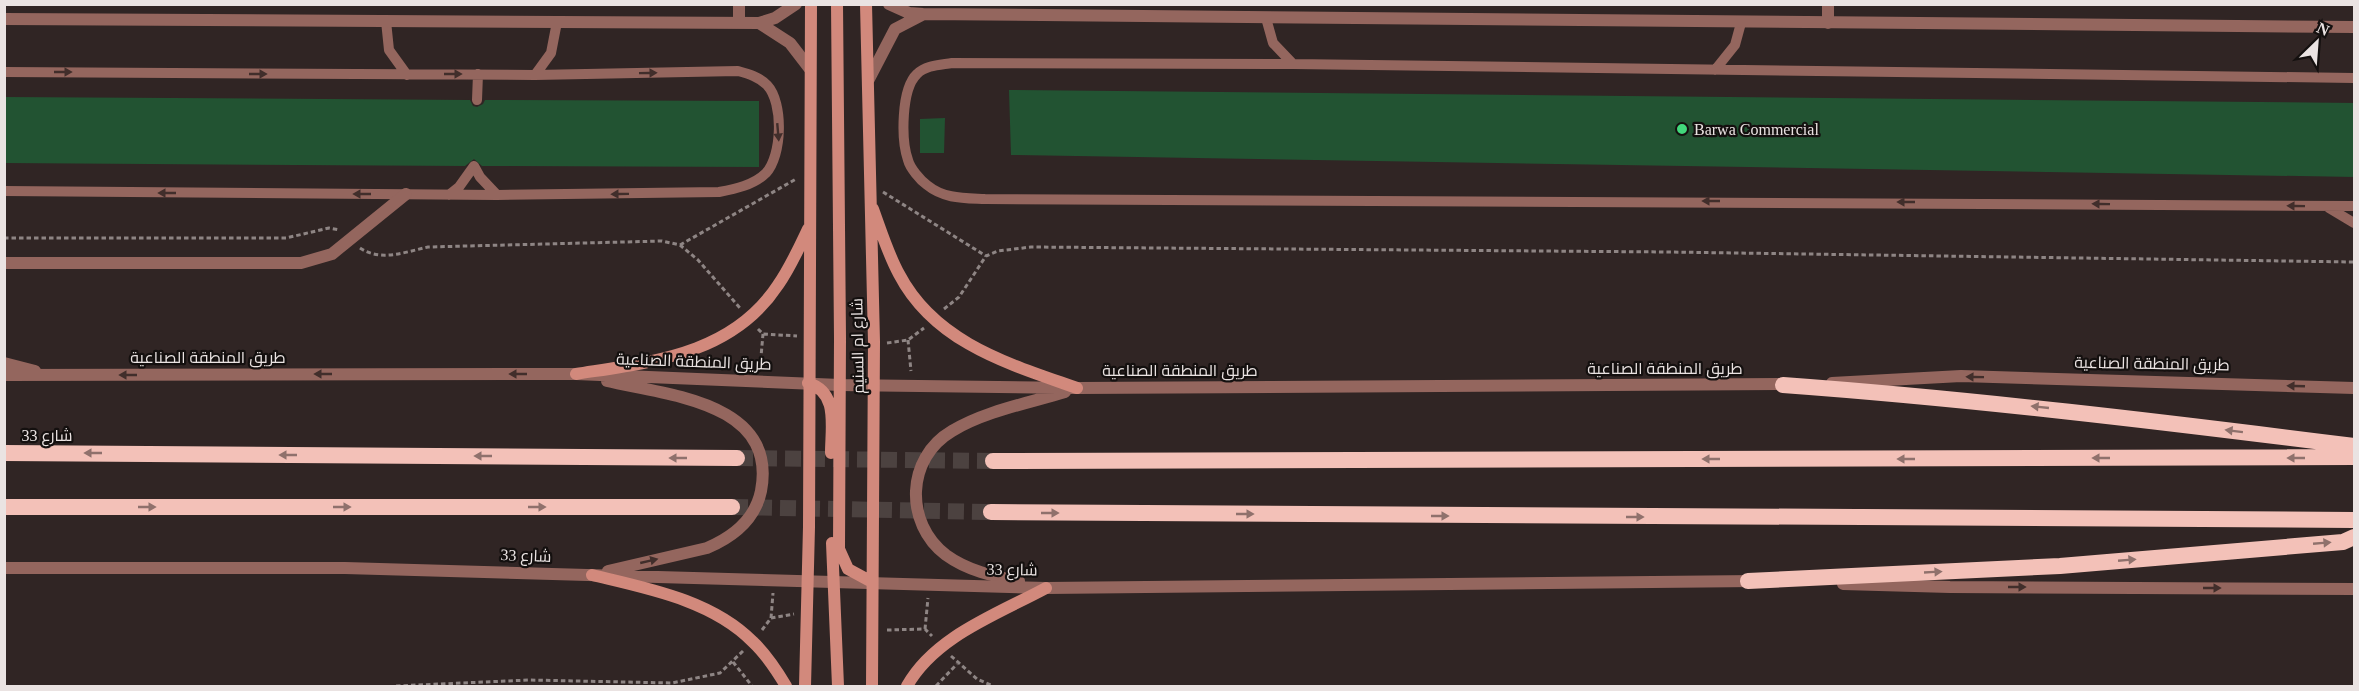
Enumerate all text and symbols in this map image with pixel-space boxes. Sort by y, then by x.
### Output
north arrow [2287,12,2347,72]
text: N [2314,19,2332,39]
one-way arrow [53,67,72,77]
one-way arrow [638,68,657,78]
one-way arrow [248,69,267,78]
one-way arrow [443,69,462,79]
place label: Barwa Commercial [1694,121,1819,138]
marker: Barwa Commercial [1675,122,1689,136]
one-way arrow [773,123,783,142]
one-way arrow [158,188,177,197]
one-way arrow [353,189,372,199]
one-way arrow [611,189,630,198]
one-way arrow [1702,197,1721,206]
one-way arrow [1897,197,1916,207]
one-way arrow [2092,199,2111,208]
one-way arrow [2287,201,2306,211]
street label: شارع ام السنيم [848,298,870,394]
street label: طريق المنطقة الصناعية [130,349,286,368]
street label: طريق المنطقة الصناعية [616,350,772,375]
street label: طريق المنطقة الصناعية [2074,354,2230,375]
street label: طريق المنطقة الصناعية [1587,360,1743,379]
street label: طريق المنطقة الصناعية [1102,362,1258,381]
one-way arrow [313,369,332,379]
one-way arrow [508,369,527,379]
one-way arrow [118,370,137,380]
one-way arrow [1966,372,1985,381]
one-way arrow [2287,381,2306,390]
one-way arrow [2031,402,2050,412]
one-way arrow [2224,426,2243,435]
street label: شارع 33 [22,427,73,447]
one-way arrow [84,448,103,458]
one-way arrow [279,450,298,460]
one-way arrow [474,451,493,461]
one-way arrow [669,453,688,463]
one-way arrow [2092,453,2111,463]
one-way arrow [2287,453,2306,463]
one-way arrow [1702,454,1721,464]
one-way arrow [1897,454,1916,463]
one-way arrow [137,502,156,512]
one-way arrow [332,502,351,512]
one-way arrow [527,502,546,512]
one-way arrow [1040,508,1059,517]
one-way arrow [1235,509,1254,519]
one-way arrow [1430,511,1449,521]
one-way arrow [1625,512,1644,521]
one-way arrow [2312,538,2331,548]
street label: شارع 33 [500,546,552,568]
one-way arrow [2118,555,2137,565]
one-way arrow [640,556,658,566]
street label: شارع 33 [986,561,1038,581]
one-way arrow [1923,567,1942,576]
one-way arrow [2007,582,2026,592]
one-way arrow [2202,583,2221,593]

